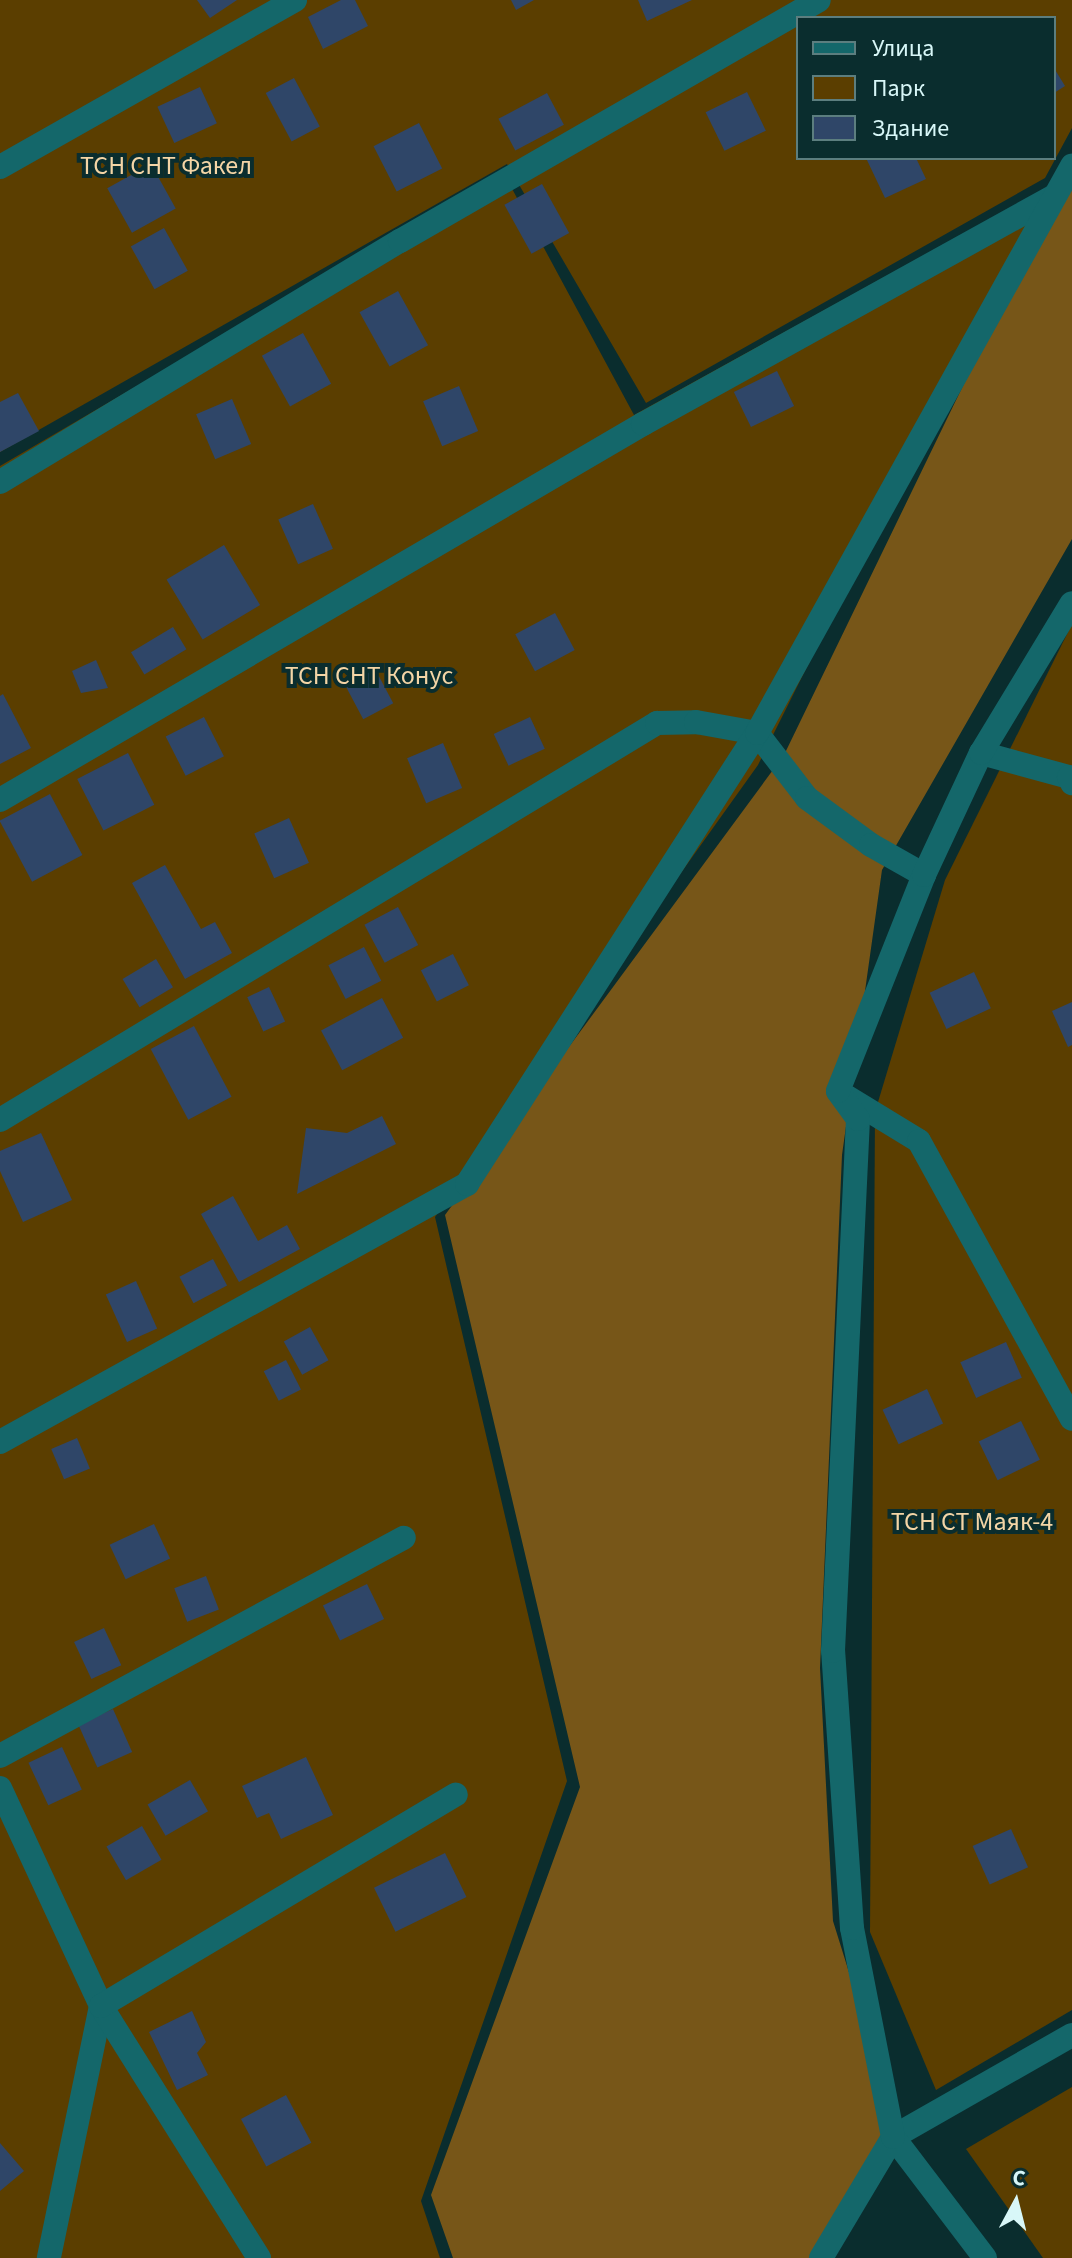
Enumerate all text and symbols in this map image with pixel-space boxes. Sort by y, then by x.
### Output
legend [796,16,1056,160]
text: Улица [872,31,934,66]
text: Парк [872,71,925,106]
text: Здание [872,111,949,146]
park label: ТСН СНТ Факел [80,150,252,182]
park label: ТСН СНТ Конус [285,660,453,692]
park label: ТСН СТ Маяк-4 [891,1506,1053,1538]
north arrow [976,2162,1056,2242]
text: С [1011,2162,1027,2195]

